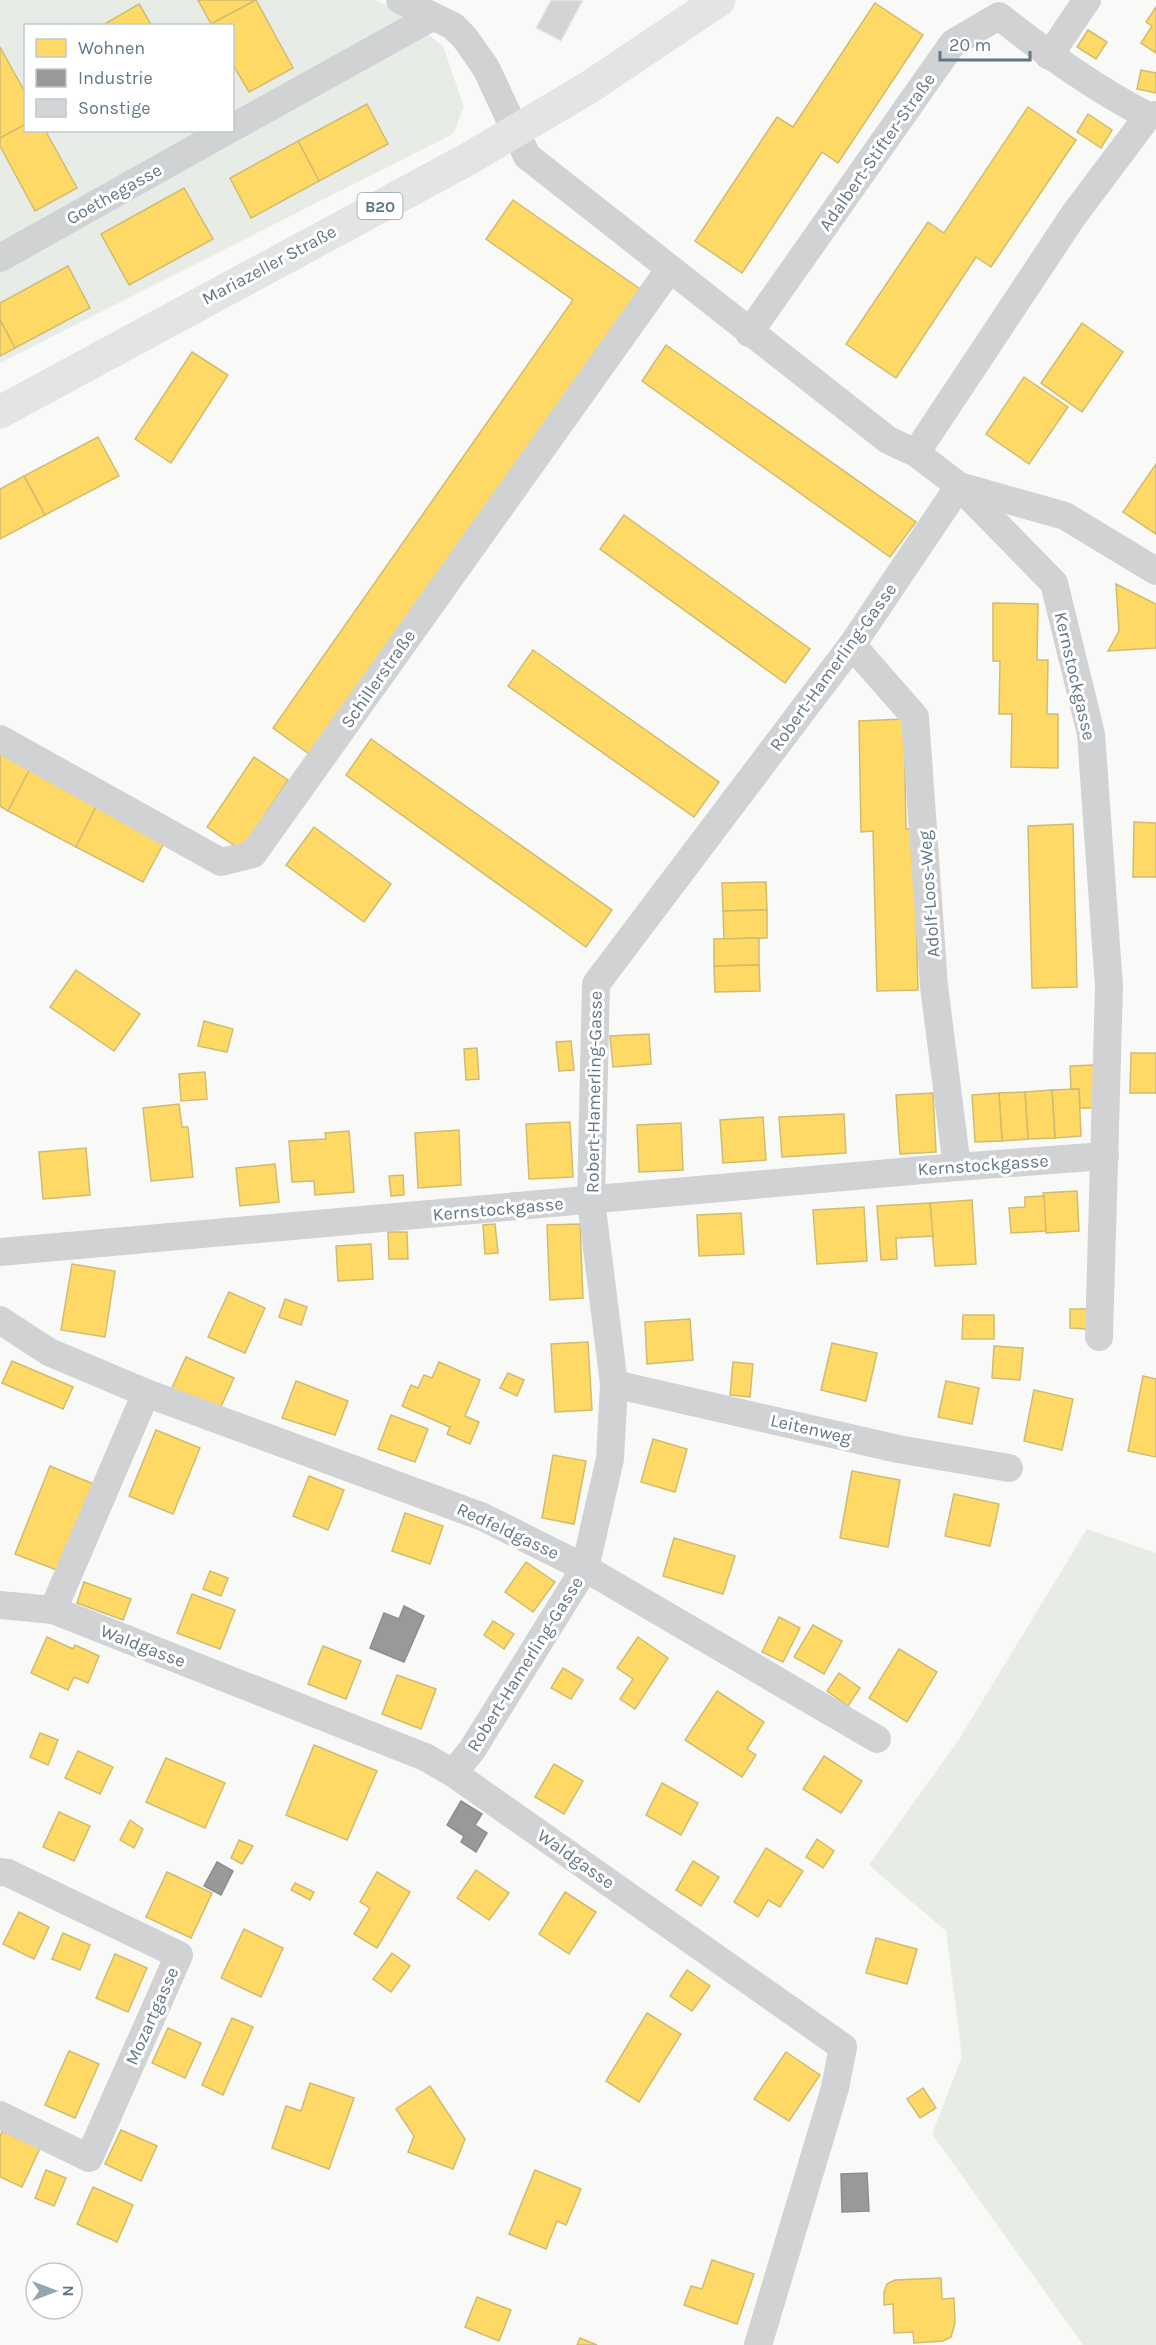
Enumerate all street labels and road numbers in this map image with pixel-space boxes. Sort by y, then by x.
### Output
street label: Adalbert-Stifter-Straße [814,69,940,235]
street label: Goethegasse [62,159,166,229]
road number: B20 [358,193,403,219]
street label: Mariazeller Straße [198,220,340,310]
street label: Robert-Hamerling-Gasse [765,579,901,755]
street label: Kernstockgasse [1050,610,1100,742]
street label: Schillerstraße [336,626,420,732]
street label: Adolf-Loos-Weg [914,830,944,958]
street label: Robert-Hamerling-Gasse [581,991,607,1193]
street label: Kernstockgasse [917,1149,1049,1181]
street label: Kernstockgasse [432,1192,564,1226]
street label: Leitenweg [768,1409,854,1449]
street label: Redfeldgasse [453,1498,563,1564]
street label: Robert-Hamerling-Gasse [462,1572,588,1756]
street label: Waldgasse [97,1620,189,1672]
street label: Waldgasse [533,1824,619,1894]
street label: Mozartgasse [121,1964,183,2068]

